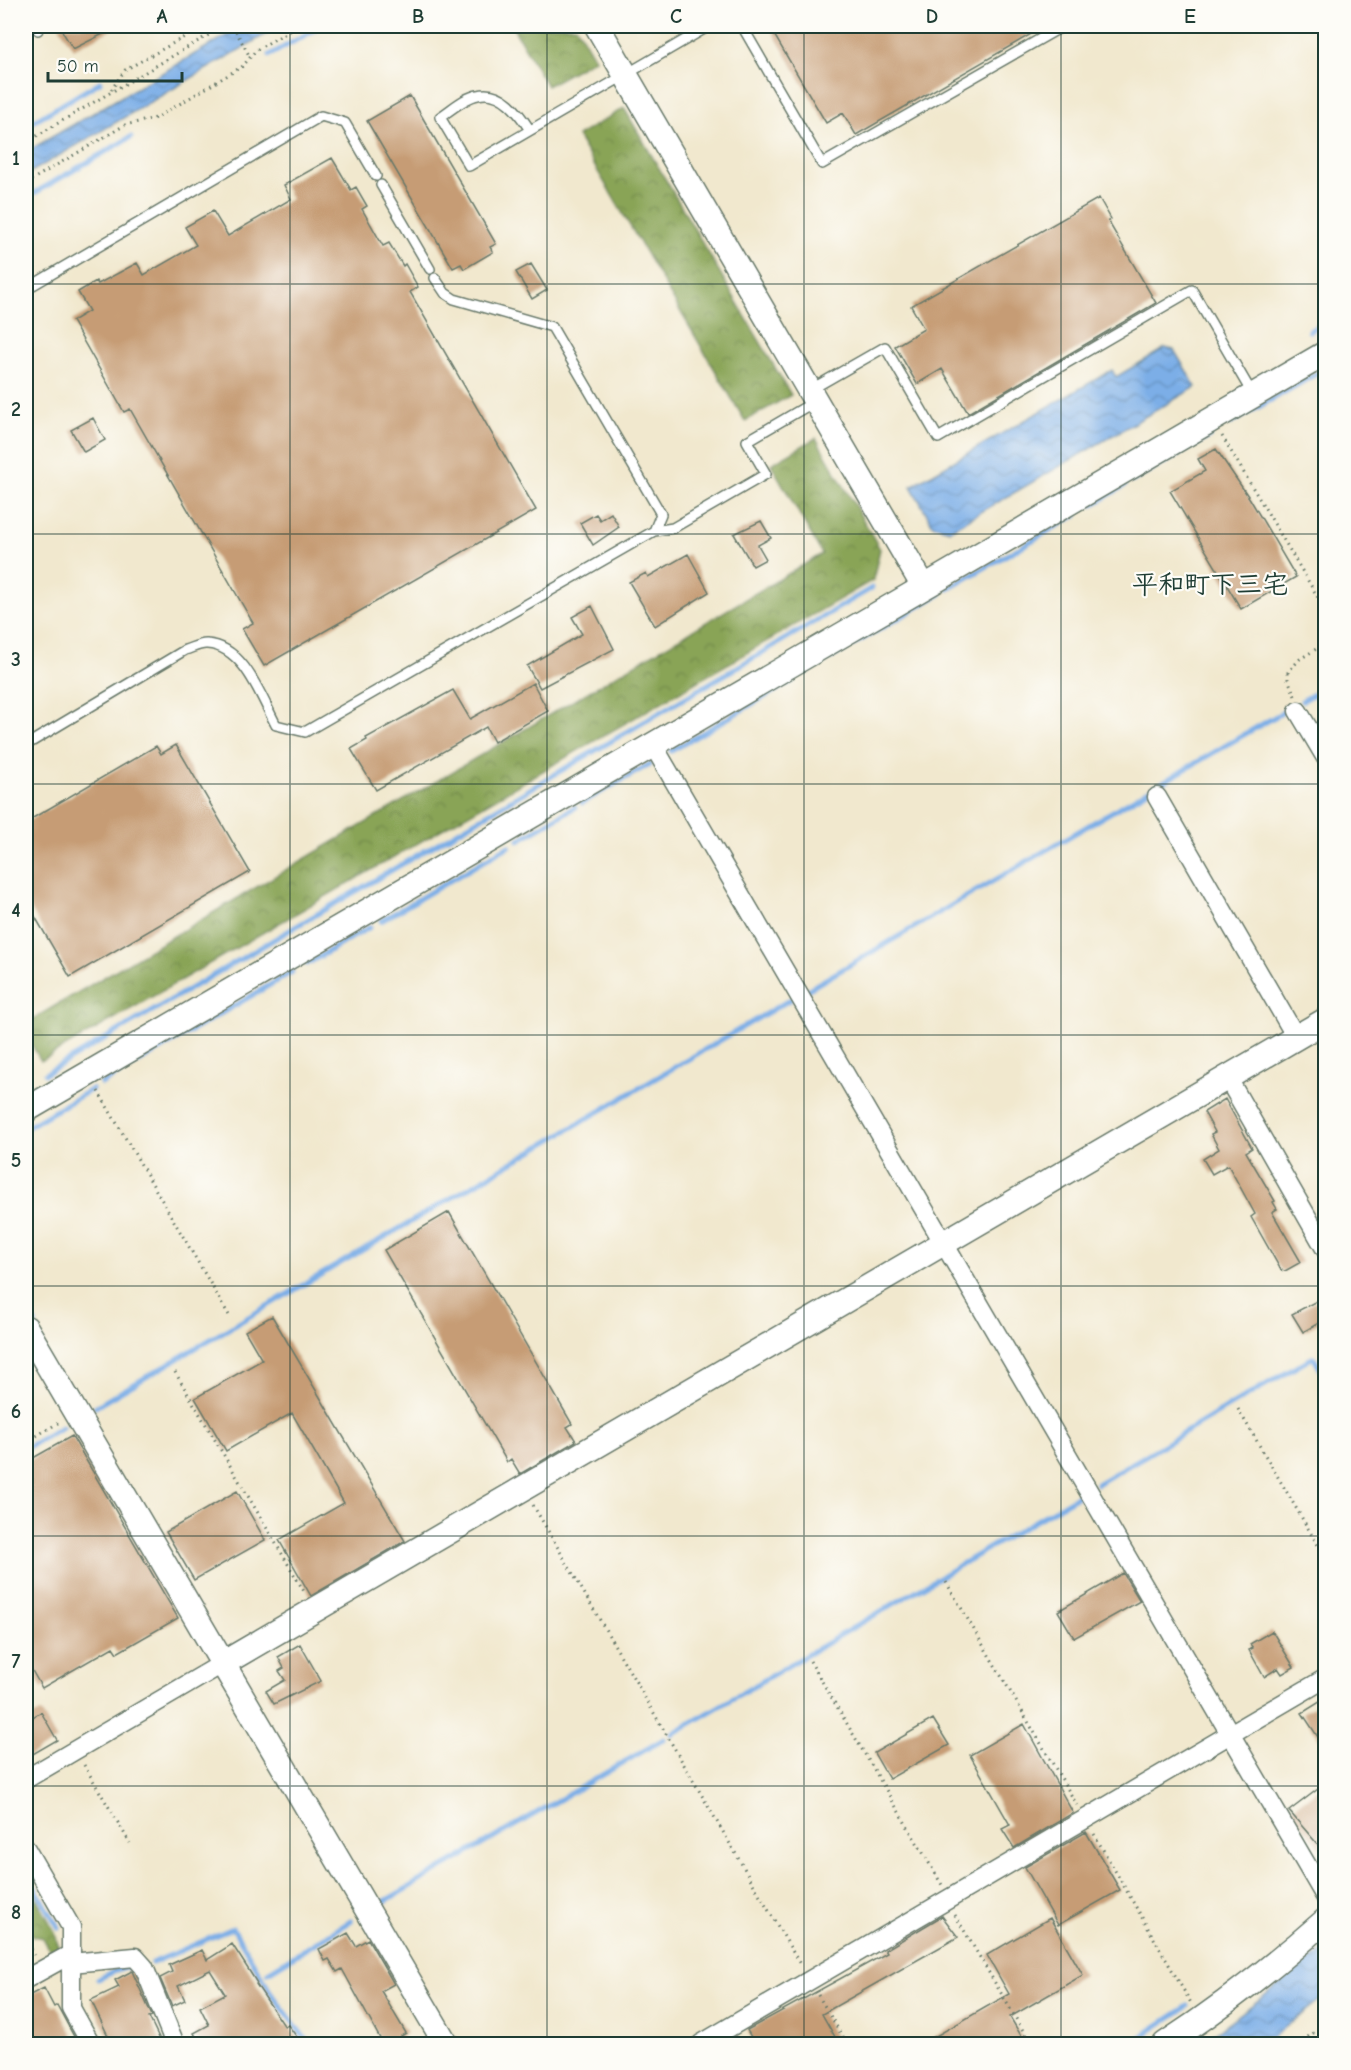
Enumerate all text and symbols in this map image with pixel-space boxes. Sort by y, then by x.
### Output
text: A [156,5,168,28]
text: B [412,5,424,28]
text: C [670,5,682,28]
text: D [926,5,938,28]
text: E [1184,5,1196,28]
scale bar [48,45,182,83]
text: 50 m [57,56,99,77]
text: 1 [12,147,20,170]
text: 2 [11,398,21,421]
district label: 平和町下三宅 [1132,570,1288,600]
text: 3 [11,648,21,671]
text: 4 [11,899,21,922]
text: 5 [11,1149,21,1172]
text: 6 [11,1400,21,1423]
text: 7 [12,1650,21,1673]
text: 8 [11,1901,21,1924]

